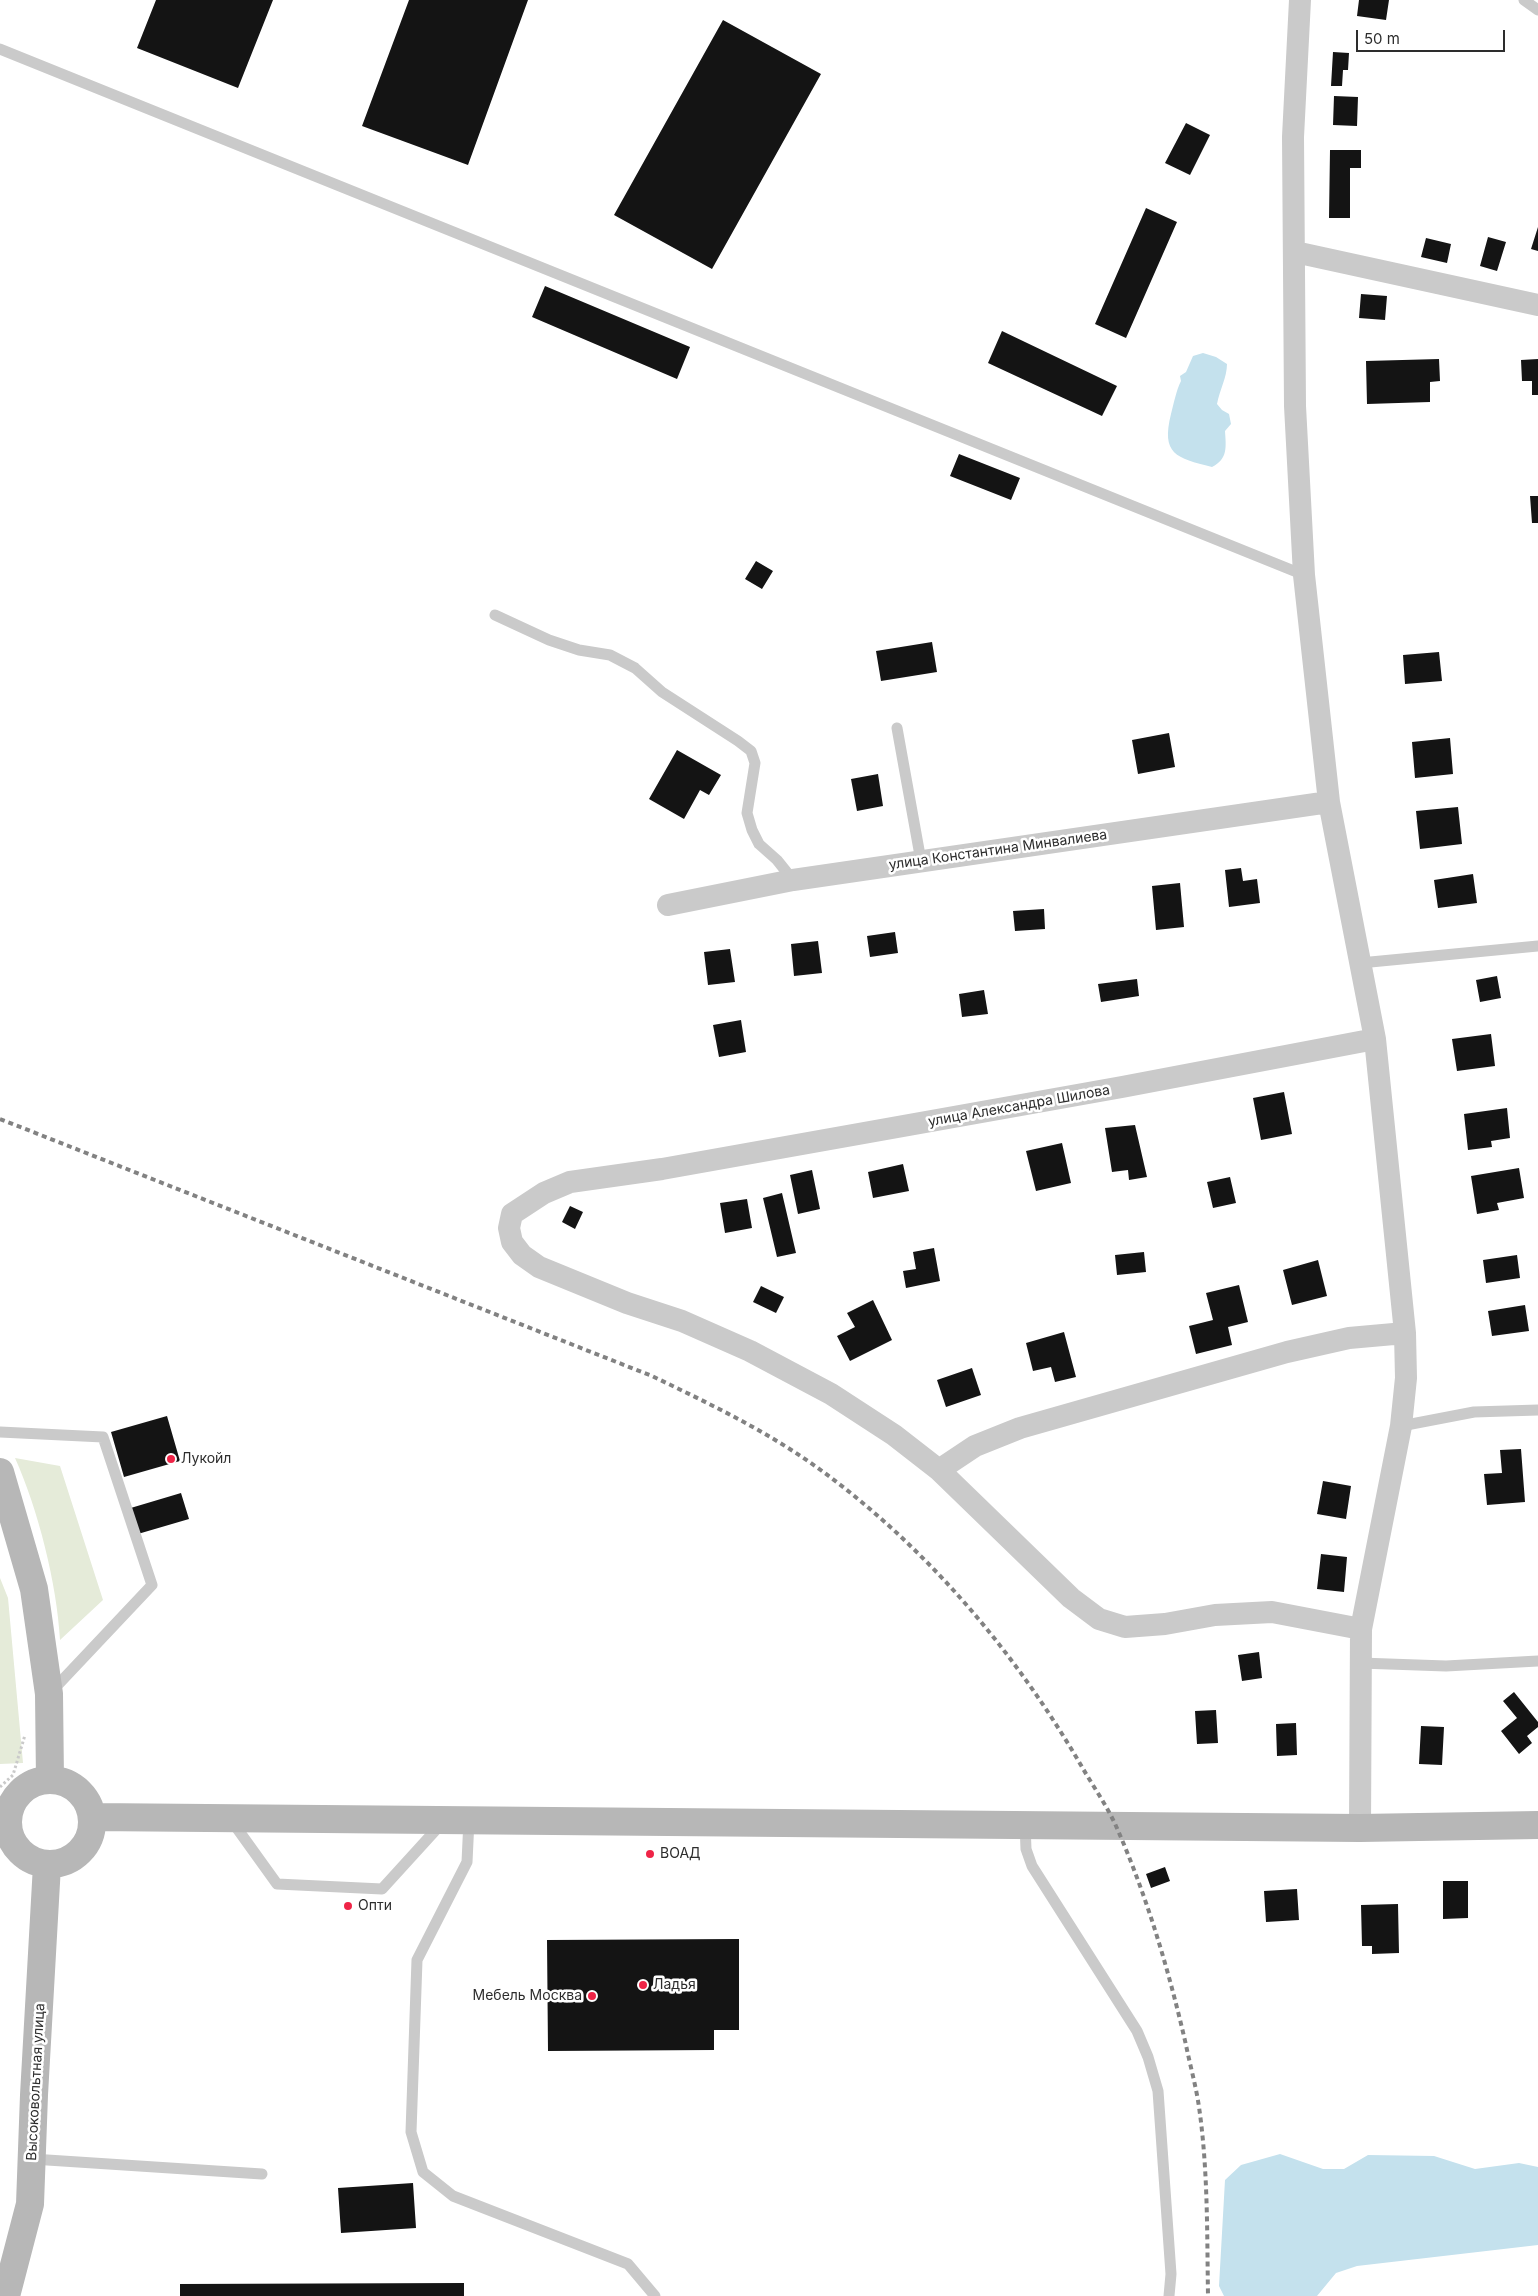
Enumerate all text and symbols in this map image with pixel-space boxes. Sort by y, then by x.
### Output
scale bar [1358,20,1507,52]
text: 50 m [1364,29,1400,48]
street label: улица Константина Минвалиева [888,826,1108,874]
street label: улица Александра Шилова [927,1082,1111,1130]
place label: Лукойл [181,1451,231,1467]
marker: Лукойл [165,1453,177,1465]
place label: ВОАД [660,1846,701,1862]
marker: ВОАД [644,1848,656,1860]
place label: Опти [358,1898,392,1914]
marker: Опти [342,1900,354,1912]
place label: Ладья [653,1977,696,1993]
marker: Ладья [637,1979,649,1991]
place label: Мебель Москва [473,1988,582,2004]
marker: Мебель Москва [586,1990,598,2002]
street label: Высоковольтная улица [23,2003,49,2161]

